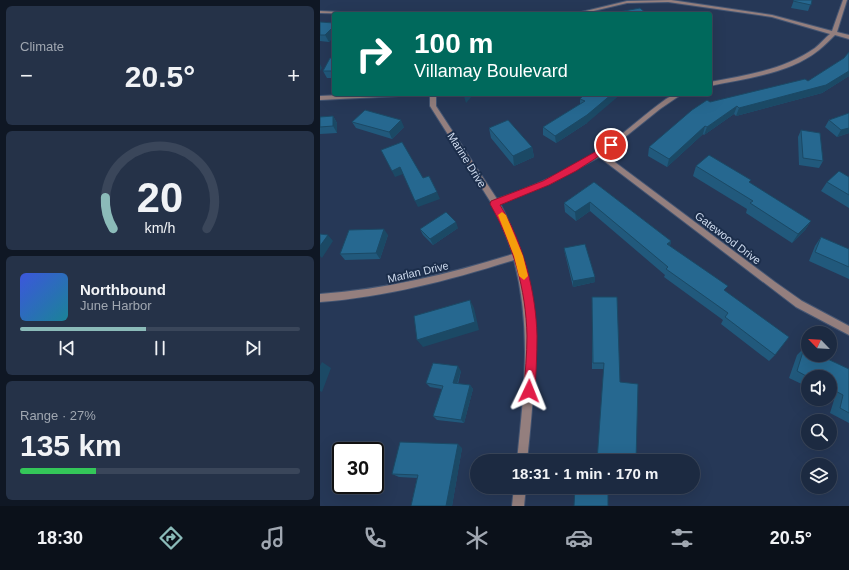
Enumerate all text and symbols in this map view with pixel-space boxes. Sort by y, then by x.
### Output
icon: right [348,28,400,80]
text: 100 m [414,28,493,59]
text: Climate [20,39,64,54]
text: 20.5° [125,60,195,93]
text: Villamay Boulevard [414,61,568,81]
text: − [20,63,33,88]
text: + [287,63,300,88]
pin [594,128,628,162]
street label: Marine Drive [445,130,489,190]
icon: arrive [600,134,622,156]
text: 20 [137,173,183,220]
street label: Gatewood Drive [693,209,763,267]
text: km/h [145,219,176,235]
street label: Marlan Drive [386,259,450,285]
text: Northbound [80,281,166,298]
text: June Harbor [80,298,152,313]
north arrow [801,326,837,362]
map controls [801,326,837,494]
icon: previous [56,337,78,359]
icon: pause [149,337,171,359]
icon: next [242,337,264,359]
position arrow [508,370,550,412]
button: sound [801,370,837,406]
text: Range · 27% [20,408,96,423]
button: search [801,414,837,450]
text: 135 km [20,429,122,462]
speed limit sign: 30 [332,442,384,494]
button: layers [801,458,837,494]
text: 18:31 · 1 min · 170 m [512,465,658,482]
icon: directions [157,524,185,552]
icon: music [259,524,287,552]
icon: phone [361,524,389,552]
icon: climate [463,524,491,552]
icon: car [565,524,593,552]
icon: filters [668,524,696,552]
text: 18:30 [37,528,83,548]
text: 20.5° [770,528,812,548]

